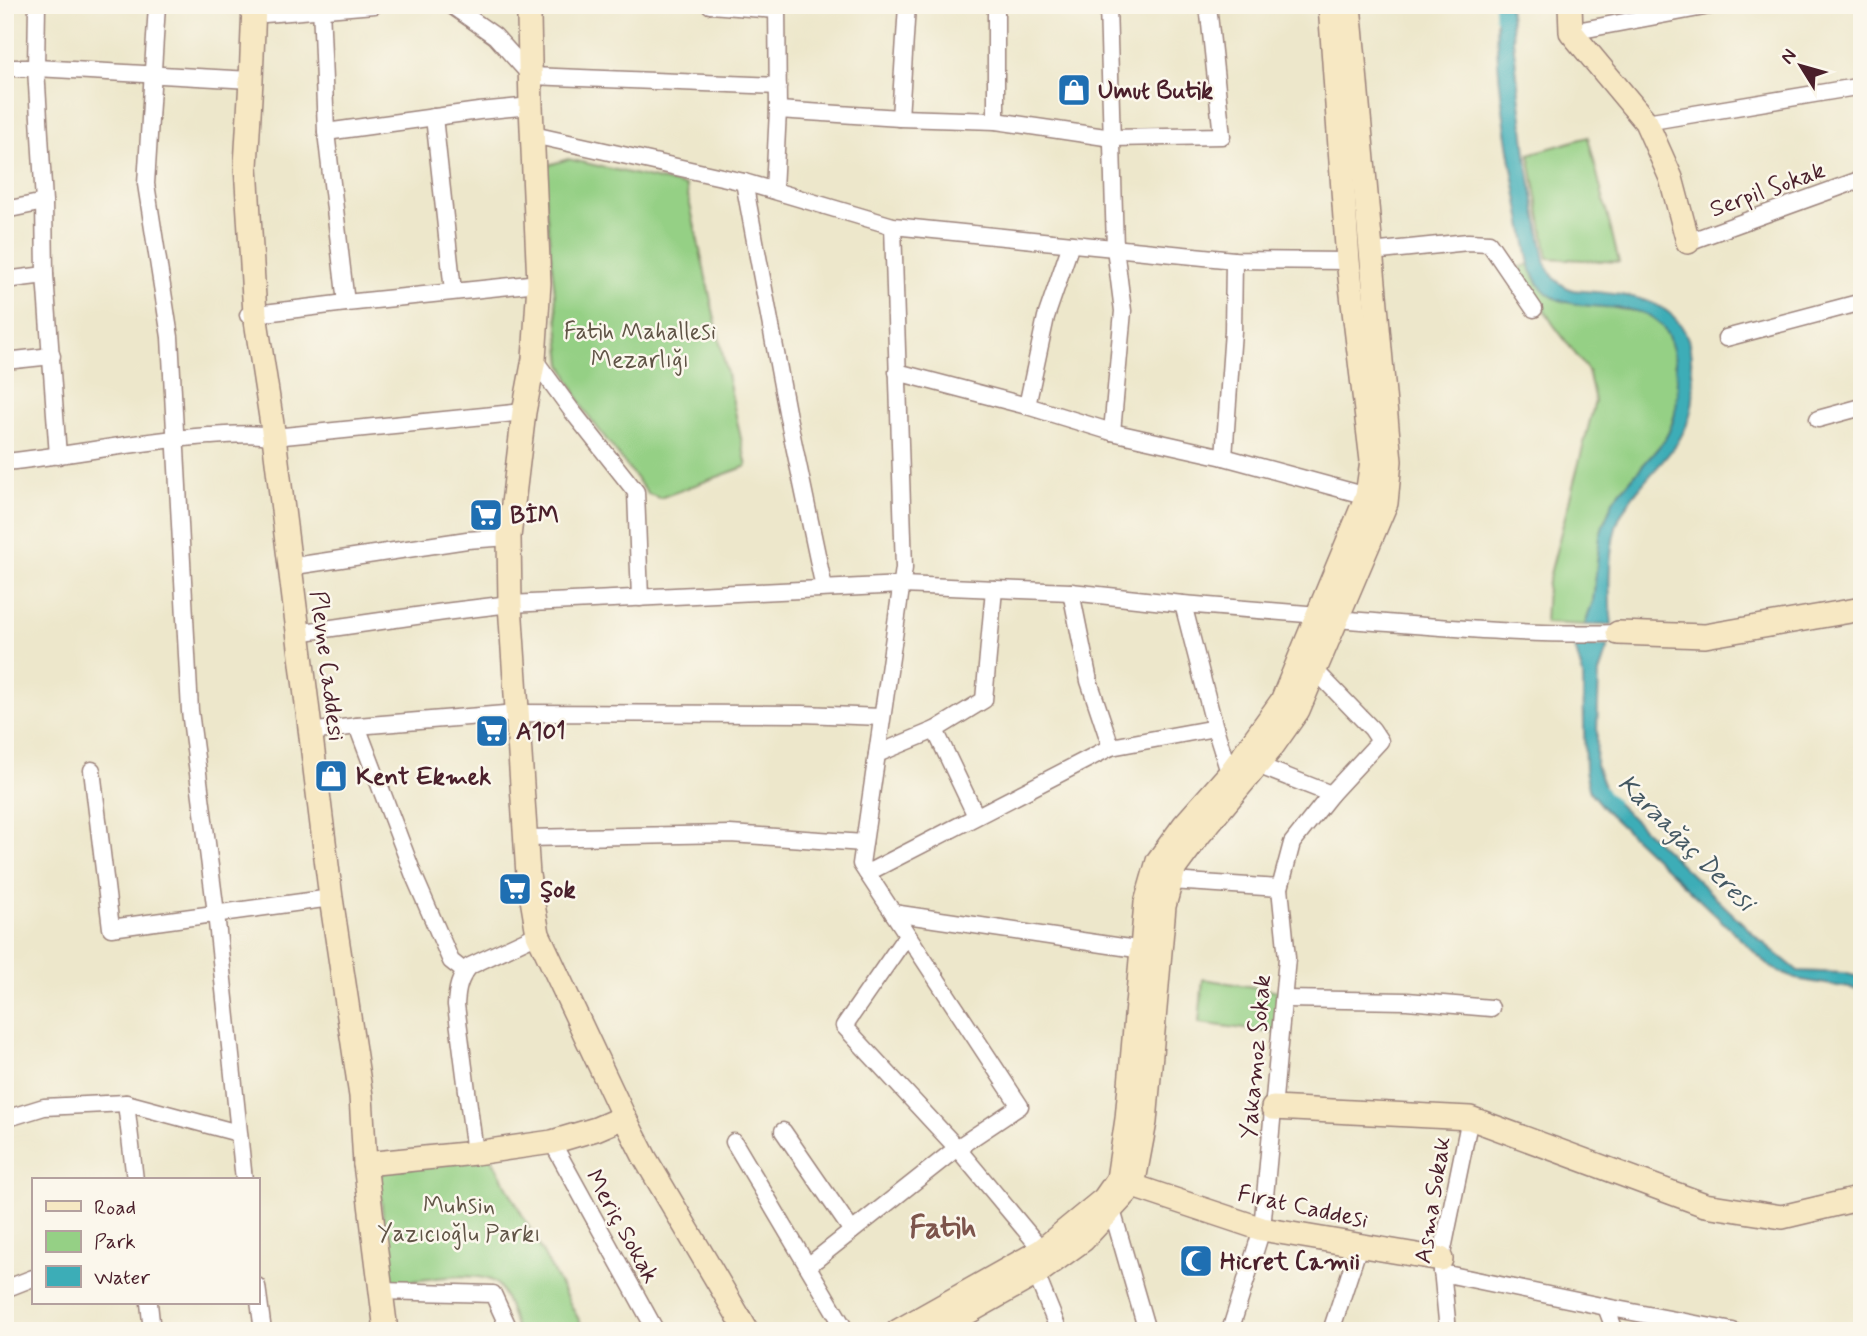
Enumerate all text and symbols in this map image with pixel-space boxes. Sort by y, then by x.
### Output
north arrow [1766,32,1836,102]
text: N [1775,44,1802,69]
shop icon: Umut Butik [1055,71,1093,109]
place label: Umut Butik [1098,76,1213,107]
street label: Serpil Sokak [1706,155,1829,226]
park label: Fatih Mahallesi Mezarlığı [564,317,716,376]
supermarket icon: BİM [467,496,505,534]
place label: BİM [510,501,559,532]
street label: Plevne Caddesi [302,589,351,743]
supermarket icon: A101 [473,712,511,750]
place label: A101 [516,717,566,748]
shop icon: Kent Ekmek [312,757,350,795]
place label: Kent Ekmek [356,762,491,793]
water label: Karaağaç Deresi [1610,768,1764,921]
supermarket icon: Şok [496,870,534,908]
place label: Şok [540,875,576,906]
street label: Yakamoz Sokak [1234,974,1279,1141]
street label: Asma Sokak [1408,1134,1459,1266]
street label: Meriç Sokak [578,1164,666,1289]
legend [32,1178,259,1304]
street label: Fırat Caddesi [1235,1179,1371,1236]
park label: Muhsin Yazıcıoğlu Parkı [377,1191,541,1250]
text: Road [94,1194,136,1222]
district label: Fatih [909,1207,977,1249]
text: Park [94,1228,136,1256]
mosque icon: Hicret Camii [1177,1242,1215,1280]
place label: Hicret Camii [1220,1247,1360,1278]
text: Water [94,1264,150,1292]

